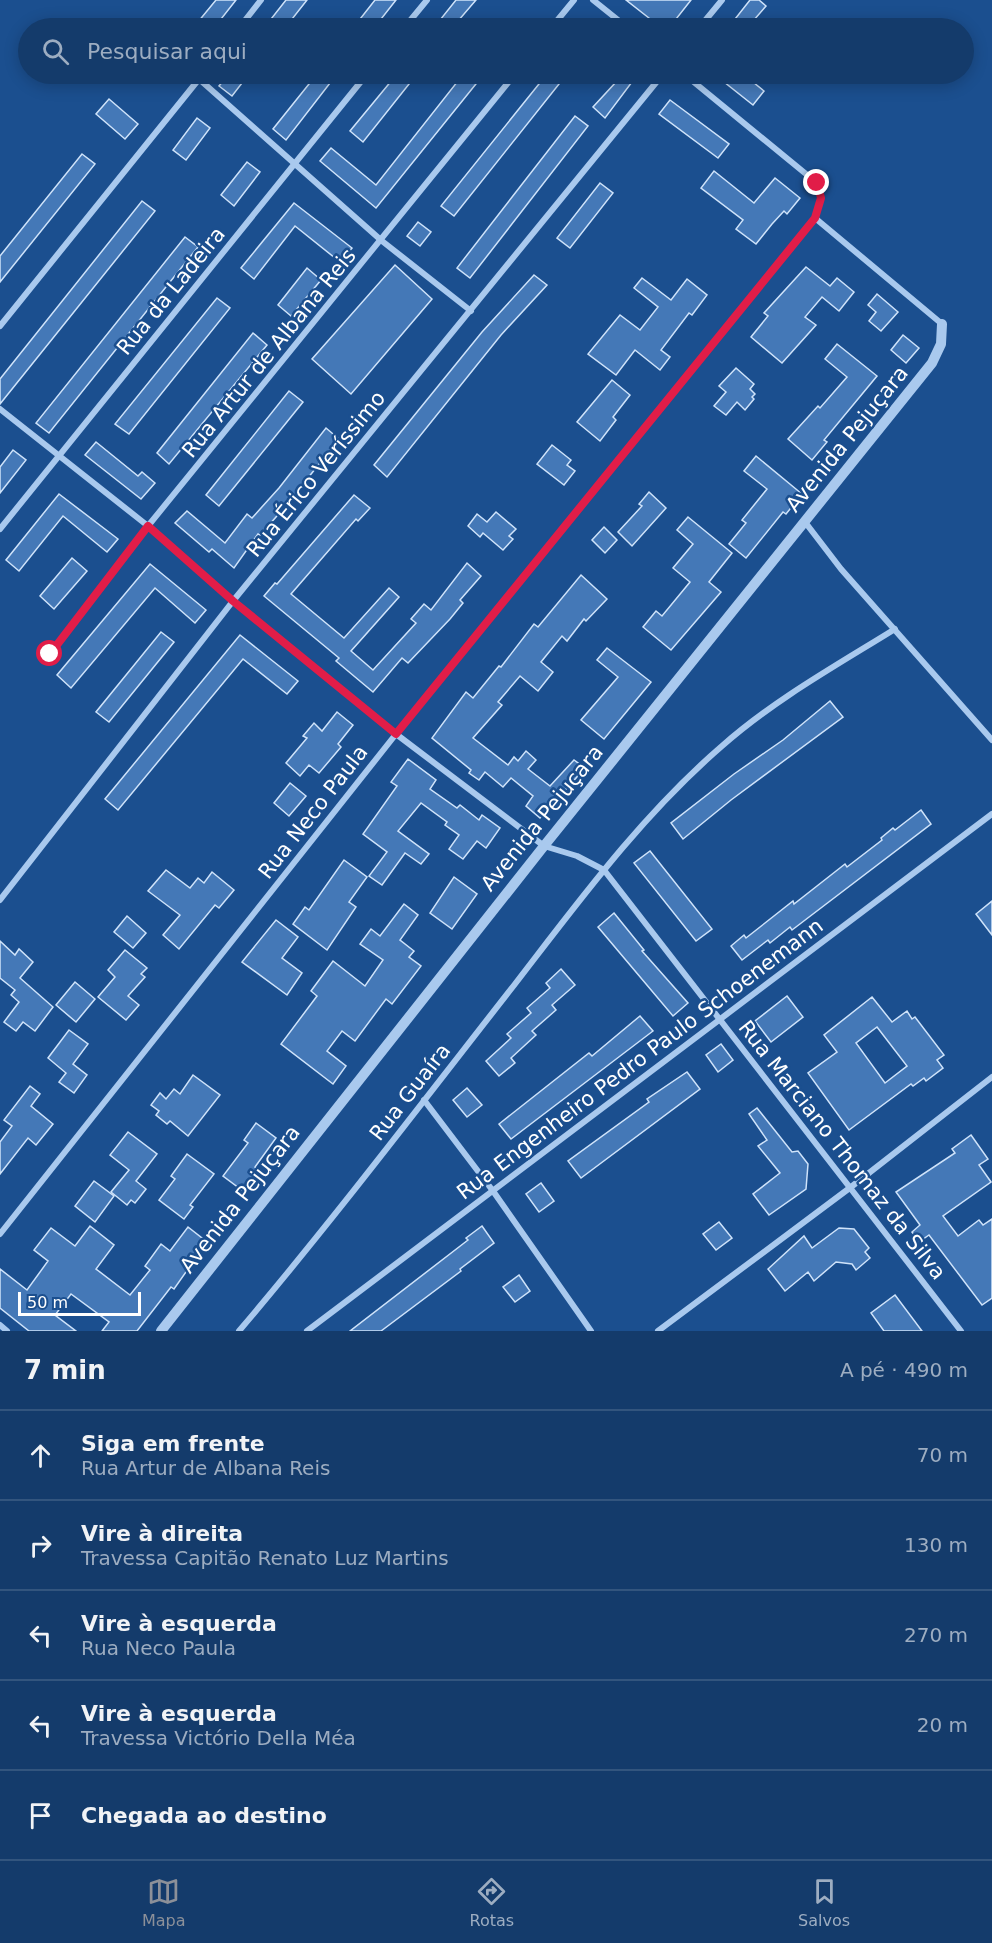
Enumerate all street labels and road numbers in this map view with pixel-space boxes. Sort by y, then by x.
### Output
street label: Rua da Ladeira [112,222,230,360]
street label: Rua Artur de Albana Reis [177,244,361,462]
street label: Avenida Pejuçara [781,361,913,517]
street label: Rua Érico Veríssimo [241,386,390,562]
street label: Rua Neco Paula [253,740,373,884]
street label: Avenida Pejuçara [476,740,608,896]
street label: Rua Engenheiro Pedro Paulo Schoenemann [452,914,828,1204]
street label: Rua Marciano Thomaz da Silva [733,1016,951,1284]
street label: Rua Guaíra [365,1039,455,1145]
street label: Avenida Pejuçara [175,1121,305,1277]

